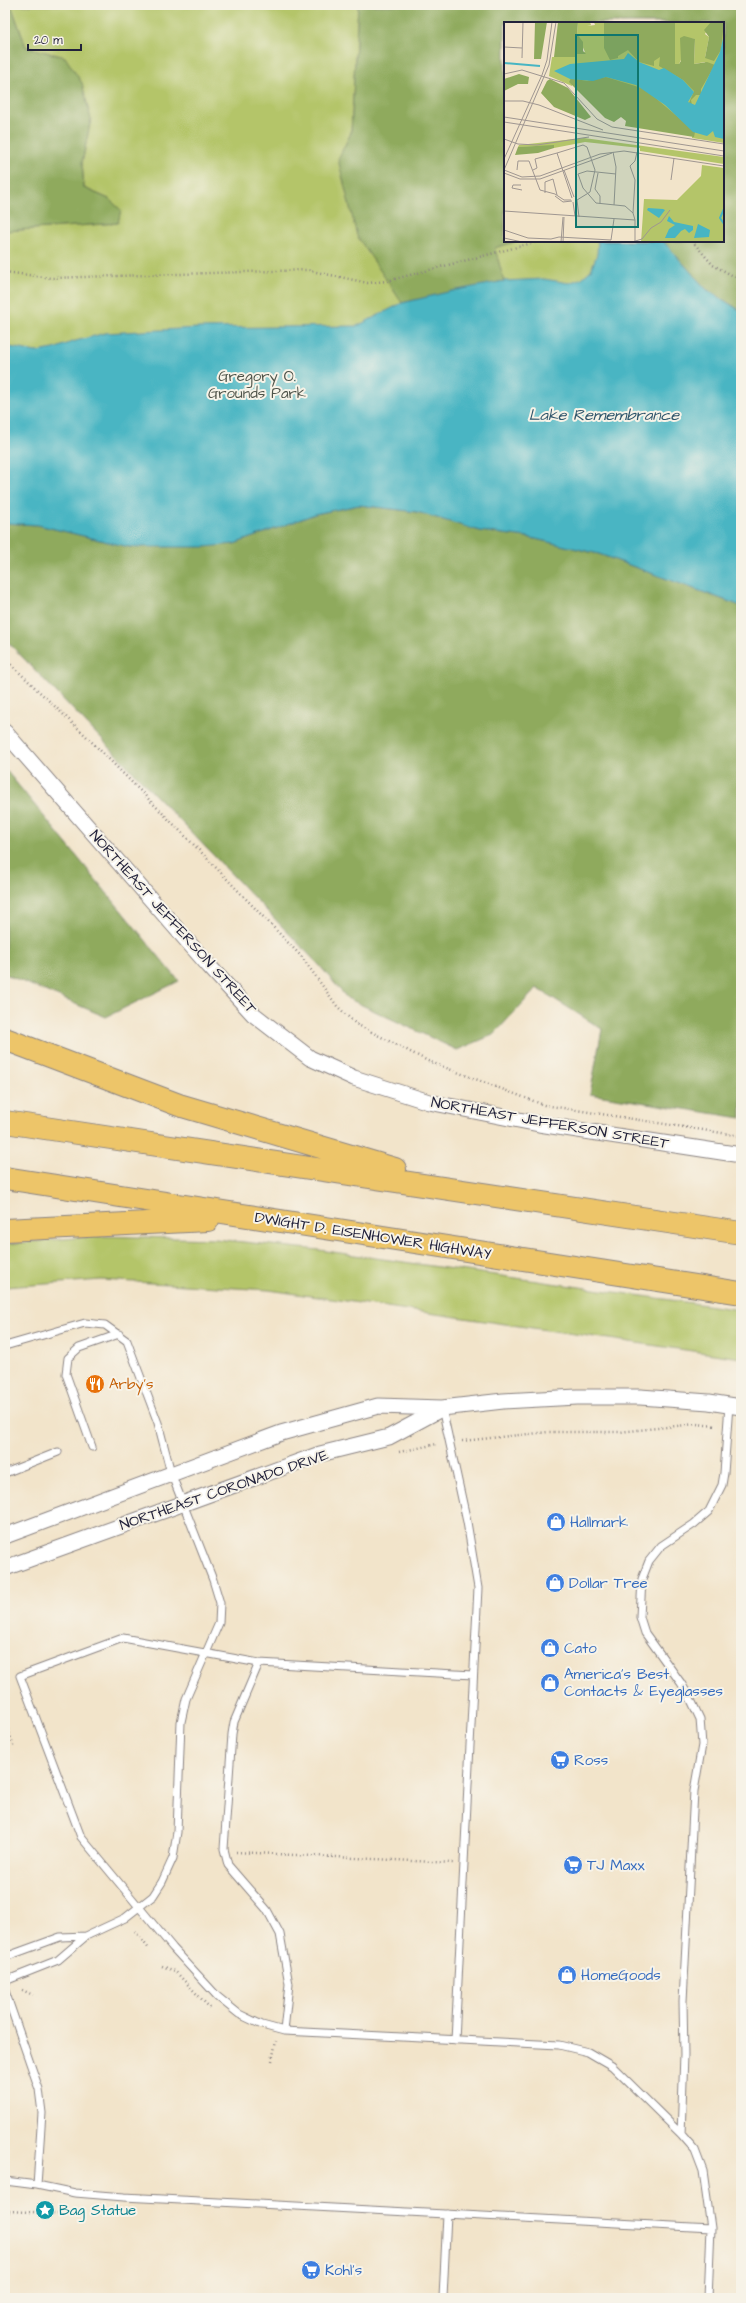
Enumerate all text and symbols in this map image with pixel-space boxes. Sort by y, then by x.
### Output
inset map [504,22,724,242]
scale bar [28,26,81,52]
text: 20 m [34,32,63,49]
park label: Gregory O. Grounds Park [208,366,306,404]
water label: Lake Remembrance [529,404,681,426]
street label: NORTHEAST JEFFERSON STREET [85,825,262,1019]
street label: NORTHEAST JEFFERSON STREET [429,1092,671,1154]
street label: DWIGHT D. EISENHOWER HIGHWAY [253,1207,493,1265]
restaurant icon: Arby's [84,1373,106,1395]
place label: Arby's [109,1374,154,1396]
street label: NORTHEAST CORONADO DRIVE [117,1444,331,1536]
shop icon: Hallmark [545,1511,567,1533]
place label: Hallmark [570,1512,628,1533]
shop icon: Dollar Tree [544,1572,566,1594]
place label: Dollar Tree [569,1573,648,1594]
shop icon: Cato [539,1637,561,1659]
place label: Cato [564,1638,597,1659]
place label: America's Best Contacts & Eyeglasses [564,1664,724,1703]
shop icon: America's Best Contacts & Eyeglasses [539,1672,561,1694]
supermarket icon: Ross [549,1749,571,1771]
place label: Ross [574,1750,609,1771]
supermarket icon: TJ Maxx [562,1854,584,1876]
place label: TJ Maxx [587,1855,645,1876]
shop icon: HomeGoods [556,1964,578,1986]
place label: HomeGoods [581,1965,661,1986]
place icon: Bag Statue [34,2199,56,2221]
place label: Bag Statue [59,2200,136,2222]
supermarket icon: Kohl's [300,2259,322,2281]
place label: Kohl's [325,2260,363,2281]

